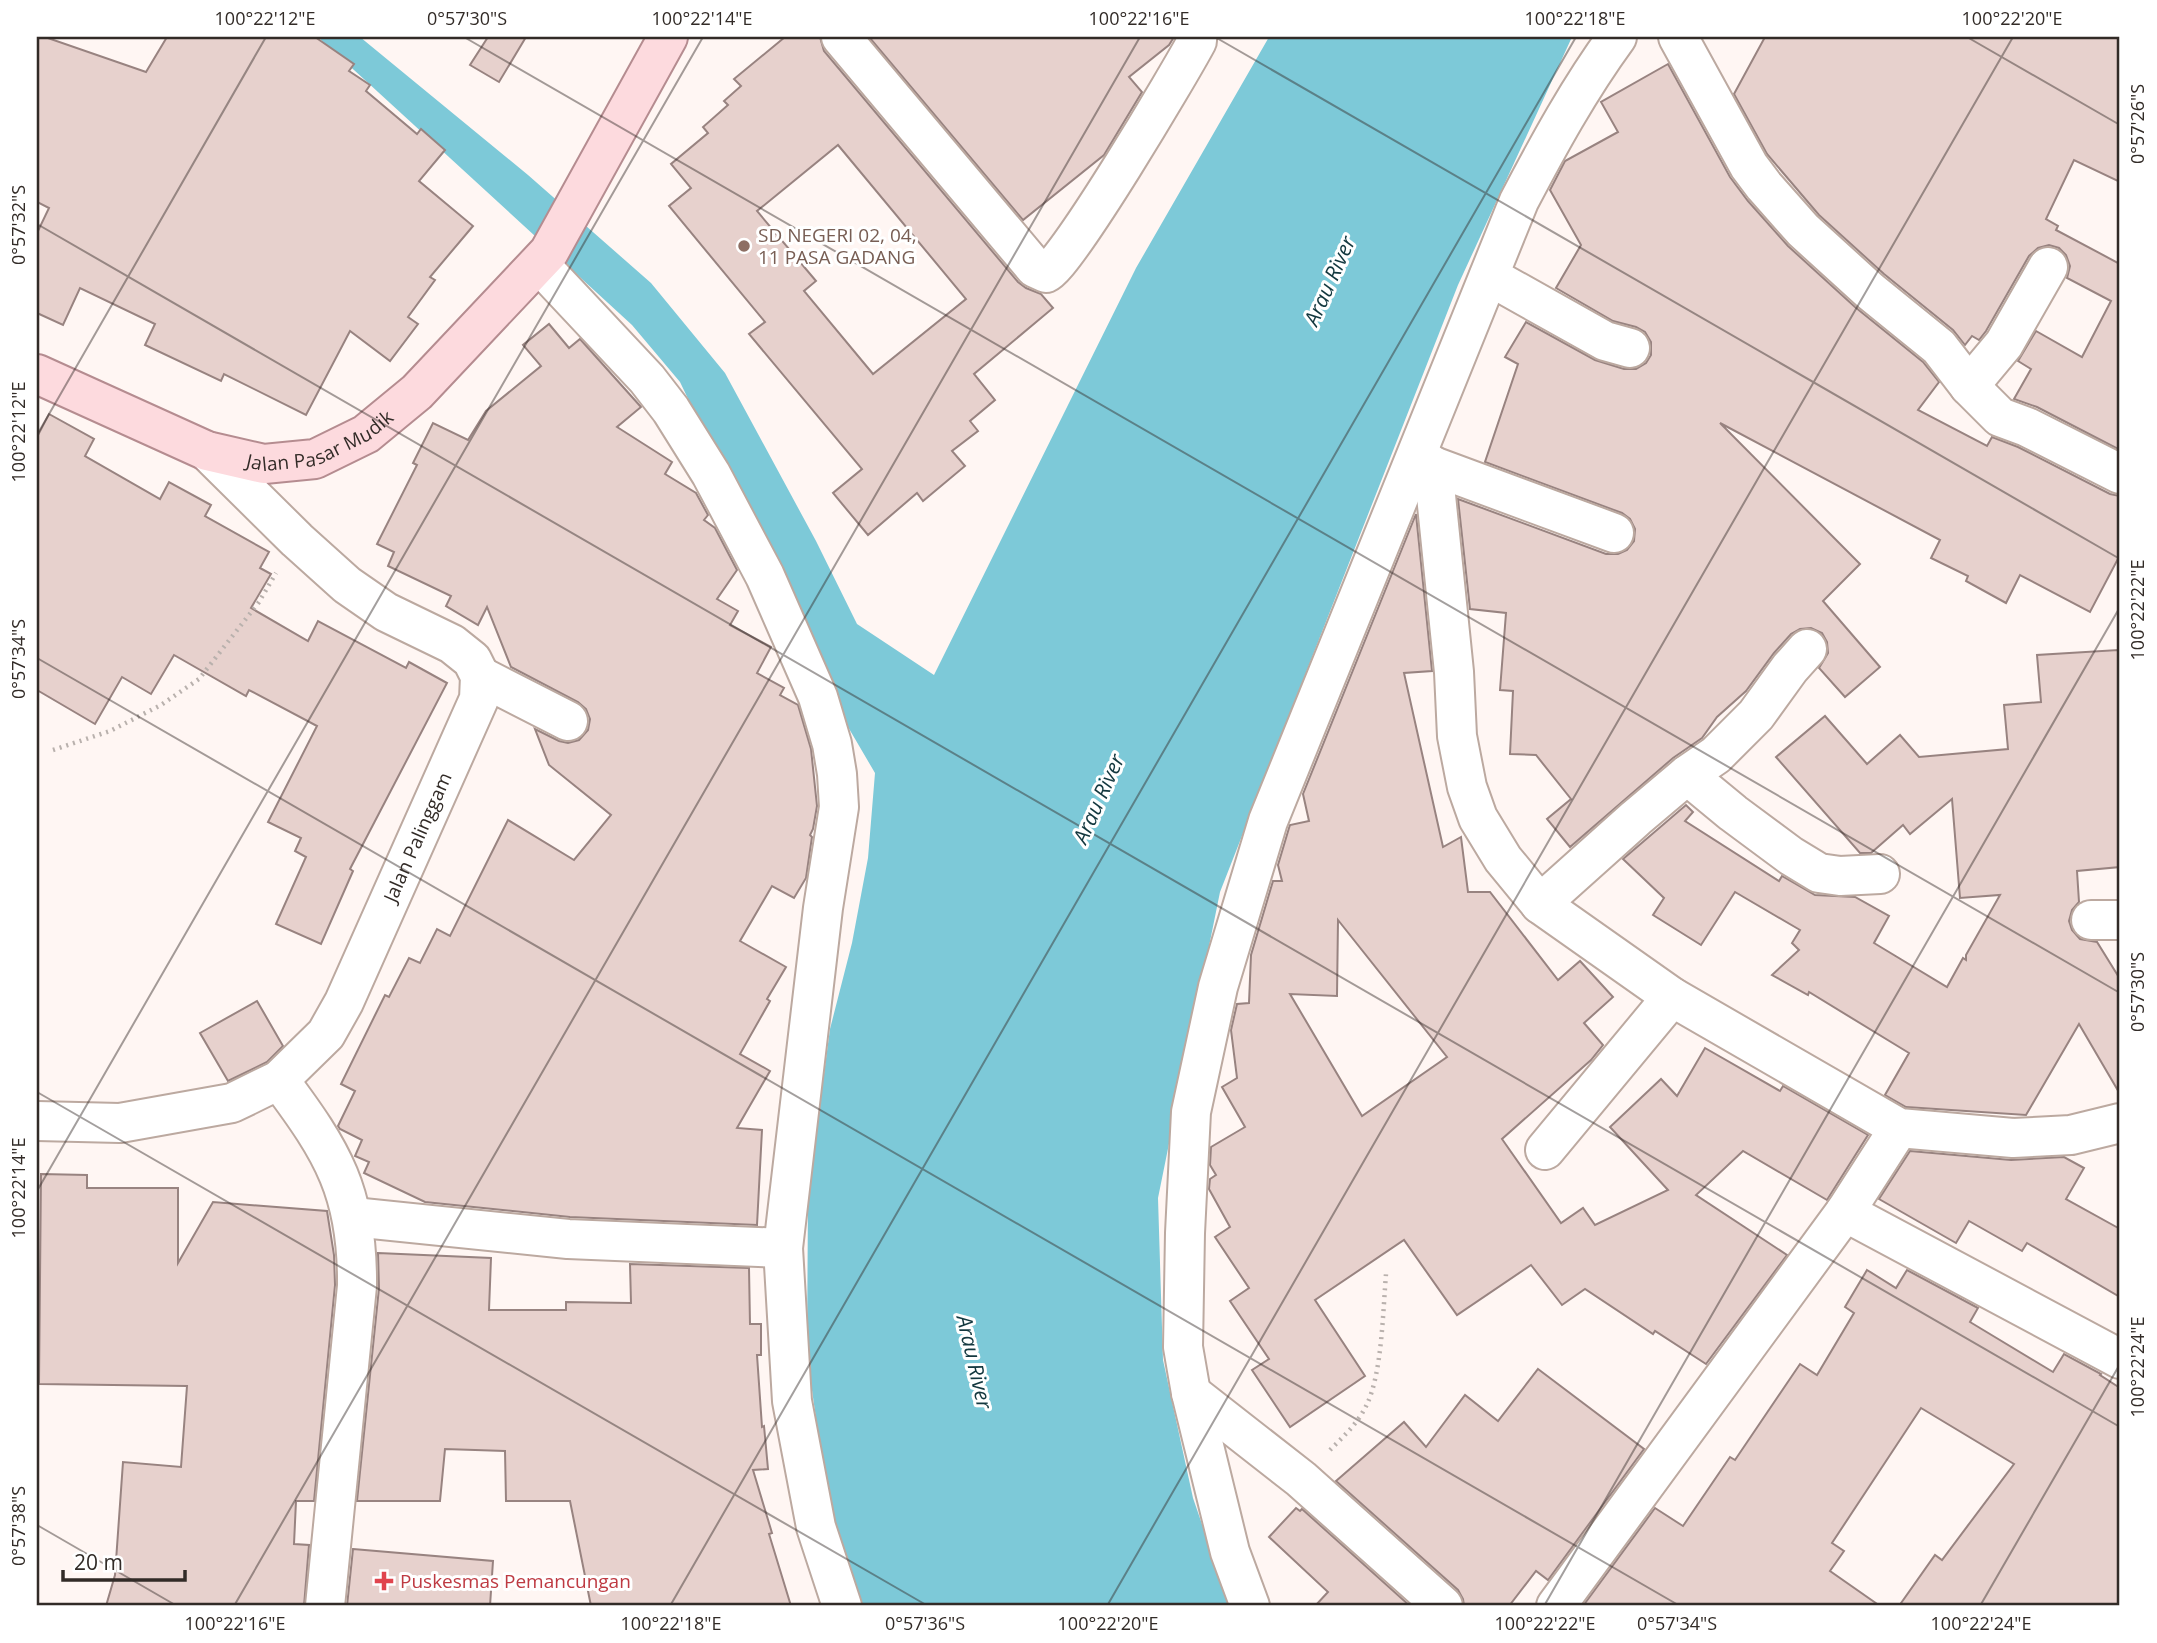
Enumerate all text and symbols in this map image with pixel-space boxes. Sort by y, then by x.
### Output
text: 100°22'12"E [215,6,315,30]
text: 0°57'30"S [427,6,507,30]
text: 100°22'14"E [652,6,752,30]
text: 100°22'16"E [1089,6,1189,30]
text: 100°22'18"E [1525,6,1625,30]
text: 100°22'20"E [1962,6,2062,30]
text: 0°57'26"S [2125,84,2149,164]
text: 0°57'32"S [6,185,30,265]
place label: SD NEGERI 02, 04, 11 PASA GADANG [758,222,917,270]
water label: Arau River [1296,231,1362,332]
marker: SD NEGERI 02, 04, 11 PASA GADANG [736,238,752,254]
text: 100°22'12"E [6,382,30,482]
street label: Jalan Pasar Mudik [242,404,399,477]
text: 100°22'22"E [2125,560,2149,660]
text: 0°57'34"S [6,619,30,699]
water label: Arau River [1065,749,1131,850]
street label: Jalan Palinggam [376,768,458,908]
text: 0°57'30"S [2125,952,2149,1032]
text: 100°22'14"E [6,1138,30,1238]
water label: Arau River [950,1310,999,1412]
text: 100°22'24"E [2125,1317,2149,1417]
text: 0°57'38"S [6,1486,30,1566]
scale bar [63,1538,186,1582]
text: 20 m [74,1548,123,1576]
place label: Puskesmas Pemancungan [400,1568,631,1594]
marker: Puskesmas Pemancungan [374,1571,394,1591]
text: 100°22'16"E [185,1611,285,1635]
text: 100°22'18"E [621,1611,721,1635]
text: 0°57'36"S [885,1611,965,1635]
text: 100°22'20"E [1058,1611,1158,1635]
text: 100°22'22"E [1495,1611,1595,1635]
text: 0°57'34"S [1637,1611,1717,1635]
text: 100°22'24"E [1931,1611,2031,1635]

